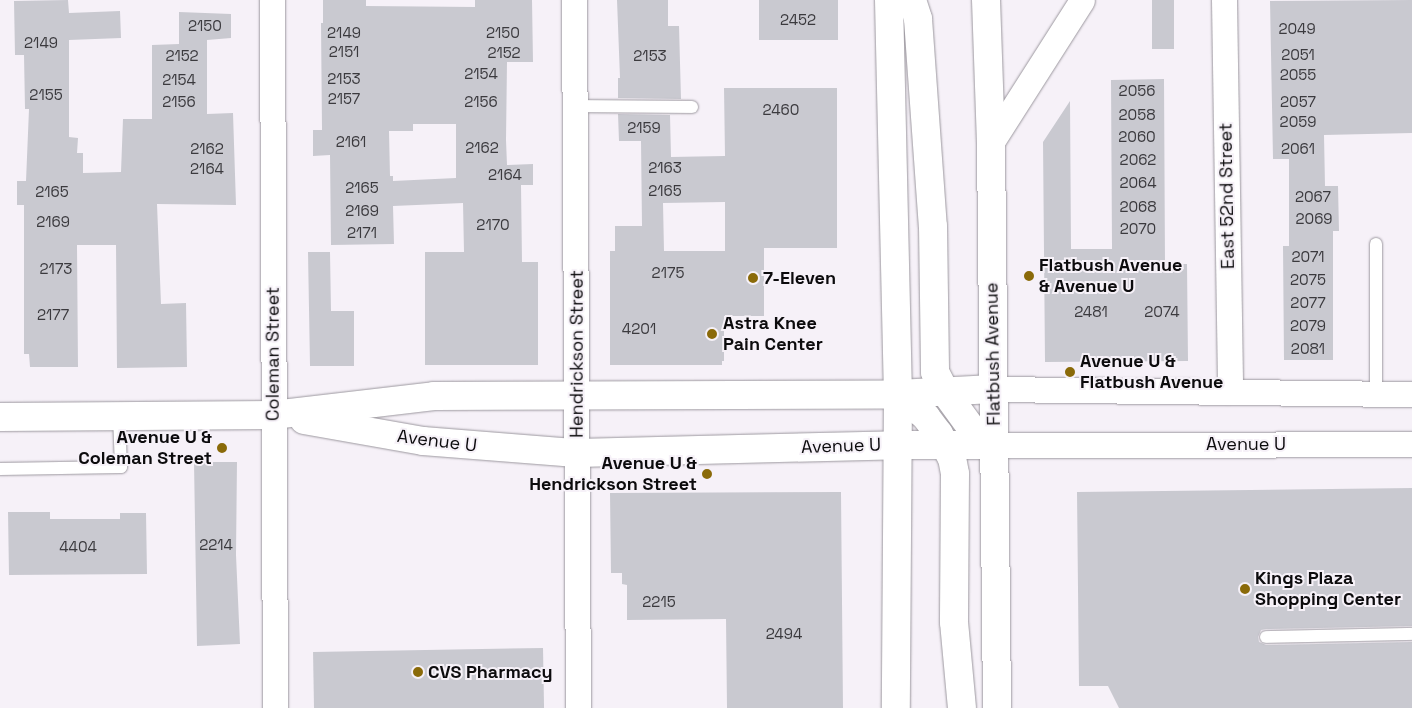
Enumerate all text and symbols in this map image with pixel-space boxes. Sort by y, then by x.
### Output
house number: 2452 [780,11,816,29]
house number: 2150 [188,17,222,35]
house number: 2049 [1278,20,1316,38]
house number: 2149 [327,24,361,42]
house number: 2150 [486,24,520,42]
house number: 2149 [24,34,58,52]
house number: 2151 [329,43,359,61]
house number: 2152 [487,44,521,62]
house number: 2051 [1281,46,1315,64]
house number: 2152 [165,47,199,65]
house number: 2153 [633,47,667,65]
house number: 2154 [464,65,498,83]
house number: 2055 [1280,66,1316,84]
house number: 2153 [327,70,361,88]
house number: 2154 [162,71,196,89]
house number: 2056 [1119,82,1155,100]
house number: 2155 [29,86,63,104]
house number: 2157 [328,90,360,108]
house number: 2156 [162,93,196,111]
house number: 2156 [464,93,498,111]
house number: 2057 [1280,93,1316,111]
house number: 2460 [763,101,799,119]
house number: 2058 [1119,106,1155,124]
house number: 2059 [1280,113,1316,131]
house number: 2159 [627,119,661,137]
street label: East 52nd Street [1215,123,1239,269]
house number: 2060 [1118,128,1156,146]
house number: 2161 [336,133,366,151]
house number: 2162 [465,139,499,157]
house number: 2162 [190,140,224,158]
house number: 2061 [1281,140,1315,158]
house number: 2062 [1120,151,1156,169]
house number: 2163 [648,159,682,177]
house number: 2164 [190,160,224,178]
house number: 2164 [488,166,522,184]
house number: 2064 [1119,174,1157,192]
house number: 2165 [345,179,379,197]
house number: 2165 [648,182,682,200]
house number: 2165 [35,183,69,201]
house number: 2067 [1295,188,1331,206]
house number: 2068 [1119,198,1157,216]
house number: 2169 [345,202,379,220]
house number: 2069 [1295,210,1333,228]
house number: 2169 [36,213,70,231]
house number: 2170 [476,216,510,234]
house number: 2070 [1120,220,1156,238]
house number: 2171 [347,224,377,242]
house number: 2071 [1292,248,1324,266]
place label: Flatbush Avenue & Avenue U [1039,255,1183,298]
house number: 2173 [40,260,72,278]
house number: 2175 [652,264,684,282]
place label: 7-Eleven [763,267,836,289]
street label: Hendrickson Street [566,270,588,438]
marker: Flatbush Avenue & Avenue U [1023,270,1035,282]
house number: 2075 [1290,271,1326,289]
marker: 7-Eleven [747,272,759,284]
street label: Flatbush Avenue [981,282,1005,426]
street label: Coleman Street [262,287,284,421]
house number: 2077 [1290,294,1326,312]
house number: 2481 [1074,303,1108,321]
house number: 2074 [1144,303,1180,321]
house number: 2177 [37,306,69,324]
place label: Astra Knee Pain Center [723,313,823,356]
house number: 2079 [1290,317,1326,335]
house number: 4201 [622,320,656,338]
marker: Astra Knee Pain Center [705,327,719,341]
house number: 2081 [1291,340,1325,358]
place label: Avenue U & Flatbush Avenue [1080,351,1224,394]
marker: Avenue U & Flatbush Avenue [1064,366,1076,378]
street label: Avenue U [396,425,478,457]
place label: Avenue U & Coleman Street [78,427,212,469]
street label: Avenue U [1206,433,1286,455]
street label: Avenue U [801,434,881,458]
marker: Avenue U & Coleman Street [216,442,228,454]
place label: Avenue U & Hendrickson Street [529,453,697,496]
marker: Avenue U & Hendrickson Street [701,468,713,480]
house number: 2214 [199,536,233,554]
house number: 4404 [59,538,97,556]
place label: Kings Plaza Shopping Center [1255,568,1401,610]
marker: Kings Plaza Shopping Center [1239,583,1251,595]
house number: 2215 [642,593,676,611]
house number: 2494 [766,625,802,643]
place label: CVS Pharmacy [428,661,553,683]
marker: CVS Pharmacy [412,666,424,678]

